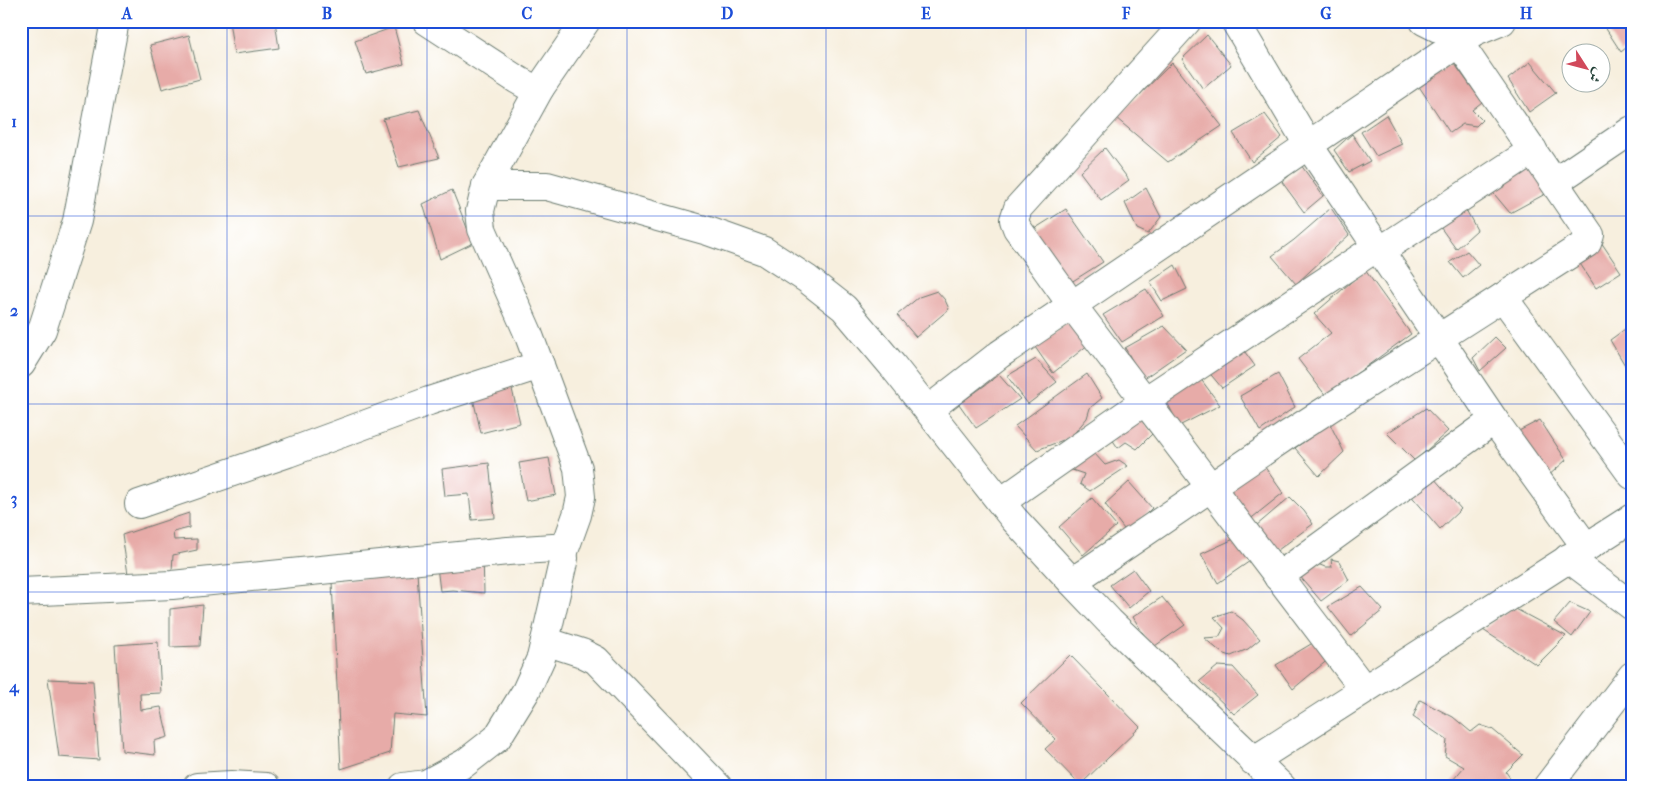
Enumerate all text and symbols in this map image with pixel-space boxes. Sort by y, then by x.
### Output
text: A [121,4,133,23]
text: B [322,4,332,23]
text: C [522,4,533,23]
text: D [721,4,733,23]
text: E [921,4,931,23]
text: F [1121,4,1131,23]
text: G [1320,4,1332,23]
text: H [1520,4,1533,23]
north arrow [1560,42,1610,92]
text: ش [1585,65,1607,86]
text: 1 [11,112,17,131]
text: 2 [10,301,18,320]
text: 3 [11,489,17,509]
text: 4 [8,677,20,697]

